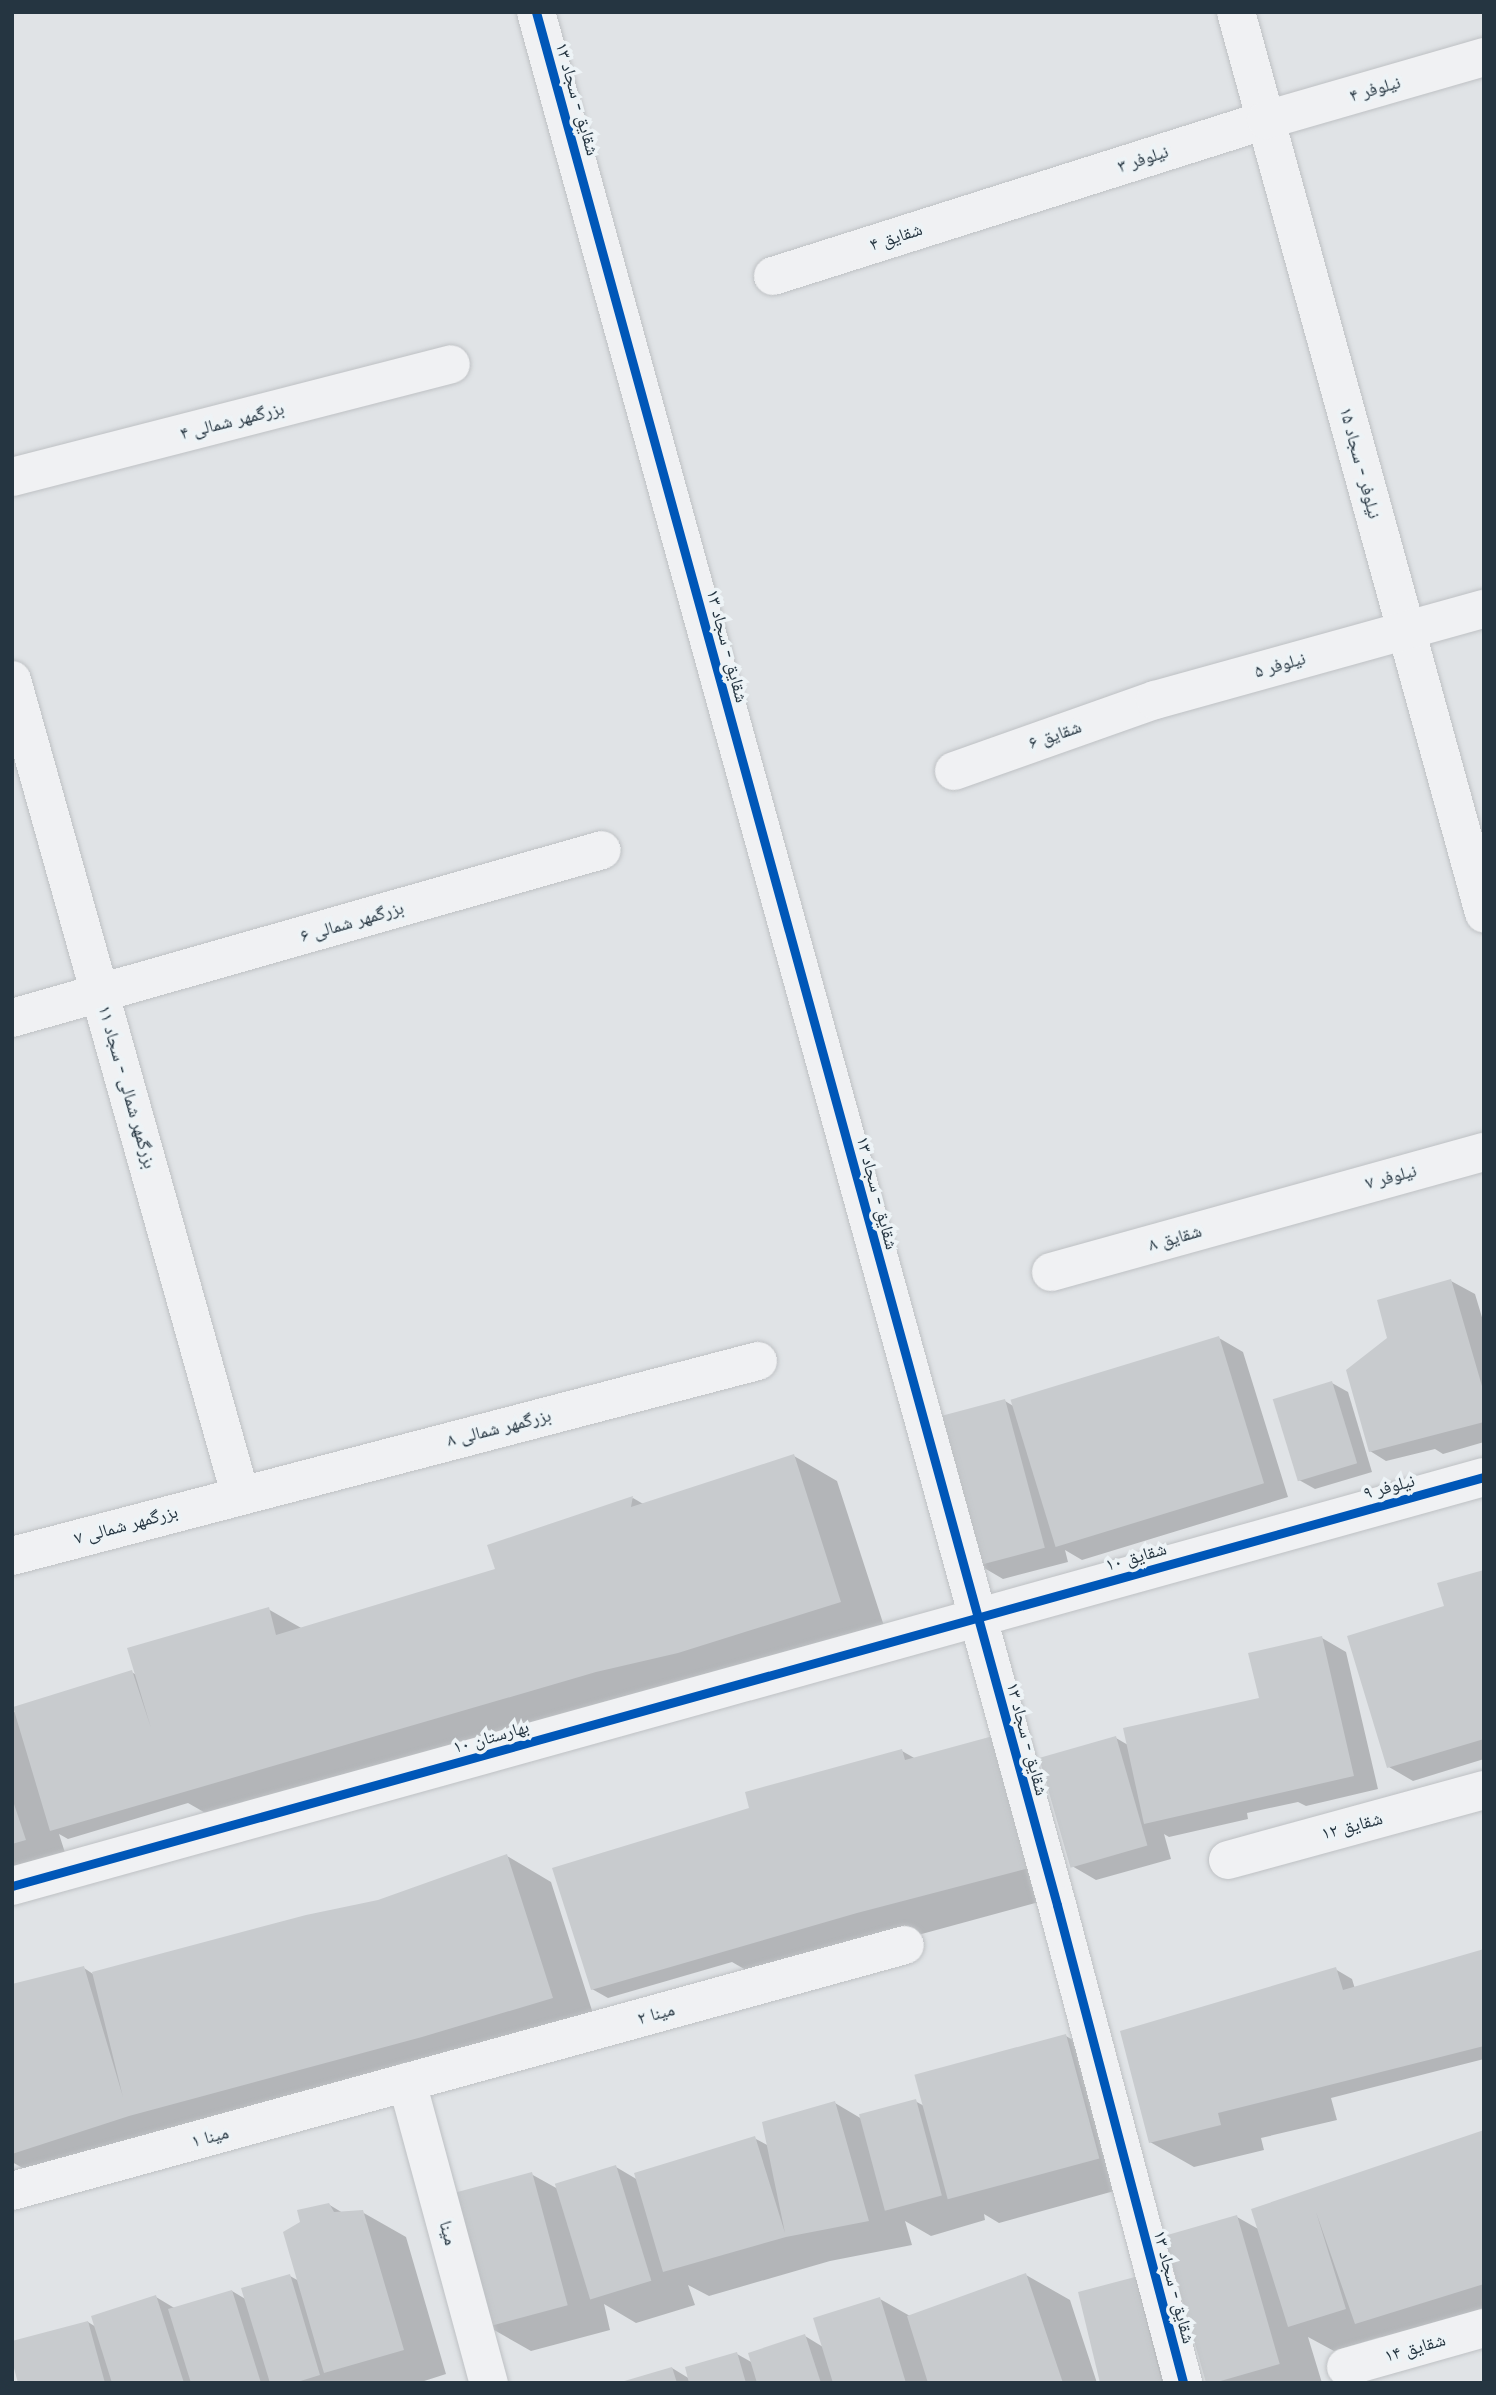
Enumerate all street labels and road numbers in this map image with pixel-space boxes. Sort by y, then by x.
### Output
street label: شقایق - سجاد ۱۳ [551,40,603,158]
street label: نیلوفر ۴ [1347,71,1403,107]
street label: نیلوفر ۳ [1115,141,1171,177]
street label: شقایق ۴ [867,218,925,256]
street label: بزرگمهر شمالی ۴ [178,398,286,444]
street label: نیلوفر - سجاد ۱۵ [1335,405,1385,521]
street label: شقایق - سجاد ۱۳ [701,587,753,705]
street label: نیلوفر ۵ [1252,647,1308,683]
street label: شقایق ۶ [1026,716,1084,754]
street label: بزرگمهر شمالی ۶ [298,897,406,947]
street label: بزرگمهر شمالی - سجاد ۱۱ [93,1003,161,1171]
street label: شقایق - سجاد ۱۳ [851,1134,903,1252]
street label: نیلوفر ۷ [1363,1160,1419,1194]
street label: شقایق ۸ [1146,1220,1204,1256]
street label: بزرگمهر شمالی ۸ [445,1405,553,1451]
street label: نیلوفر ۹ [1361,1470,1417,1504]
street label: بزرگمهر شمالی ۷ [72,1501,180,1549]
street label: شقایق ۱۰ [1103,1538,1169,1576]
street label: شقایق - سجاد ۱۳ [1001,1680,1053,1798]
street label: بهارستان ۱۰ [451,1716,531,1758]
street label: شقایق ۱۲ [1319,1808,1385,1844]
street label: مینا ۲ [635,1999,677,2029]
street label: مینا ۱ [189,2122,231,2152]
street label: مینا [434,2218,462,2248]
street label: شقایق - سجاد ۱۳ [1148,2228,1200,2346]
street label: شقایق ۱۴ [1382,2329,1448,2367]

